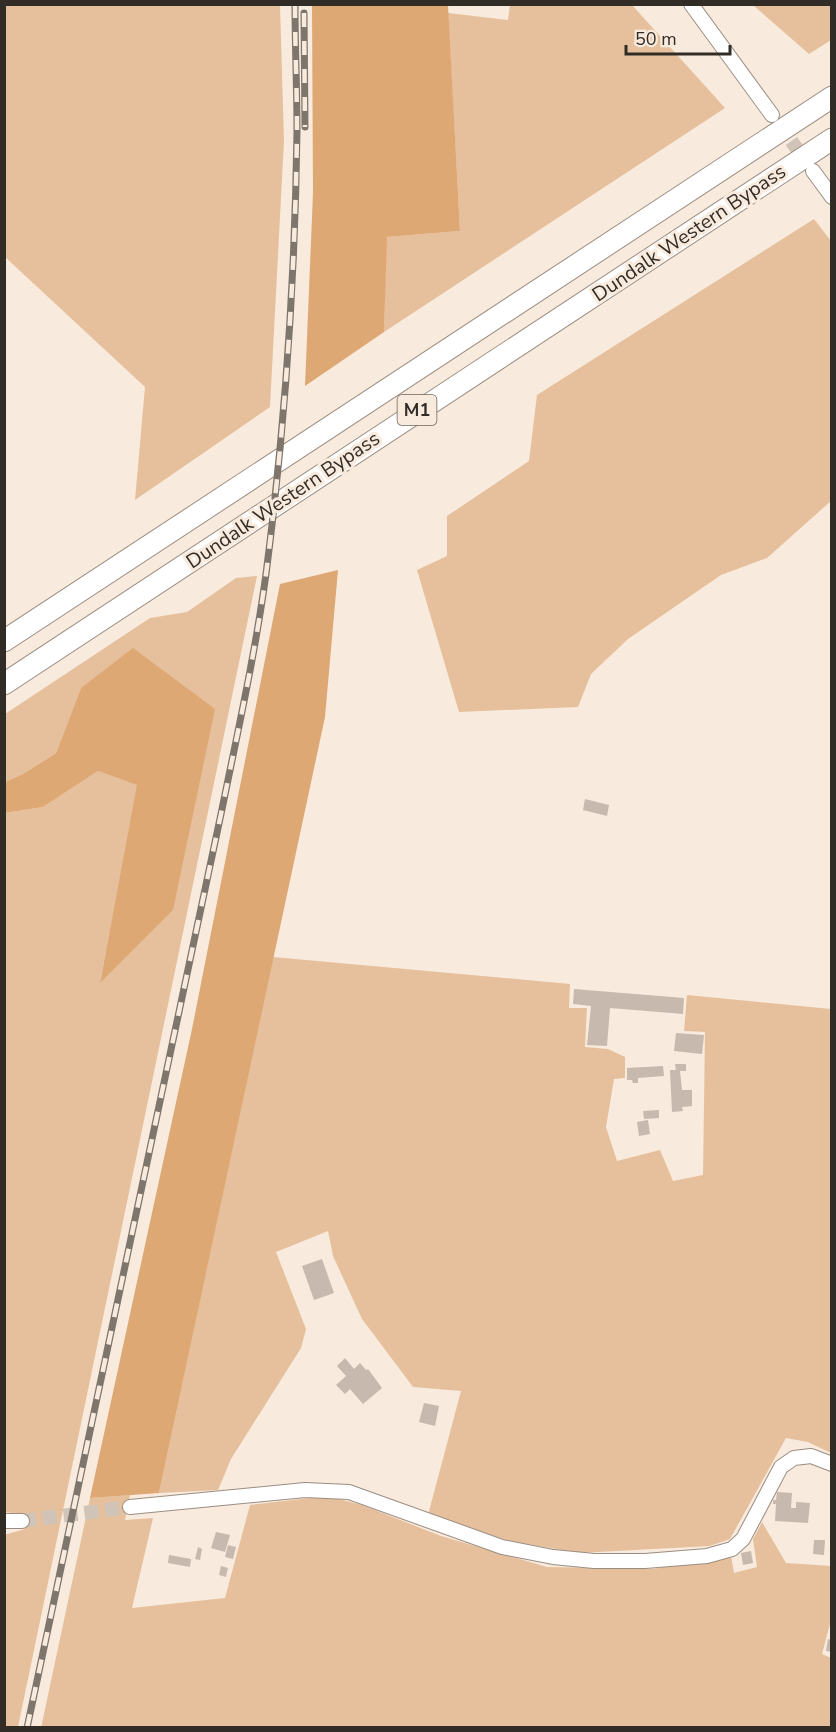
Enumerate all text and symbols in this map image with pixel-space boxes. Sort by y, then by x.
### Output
scale bar [626,18,730,56]
text: 50 m [635,27,677,51]
street label: Dundalk Western Bypass [587,158,791,308]
road number: M1 [398,395,436,425]
street label: Dundalk Western Bypass [181,425,385,575]

